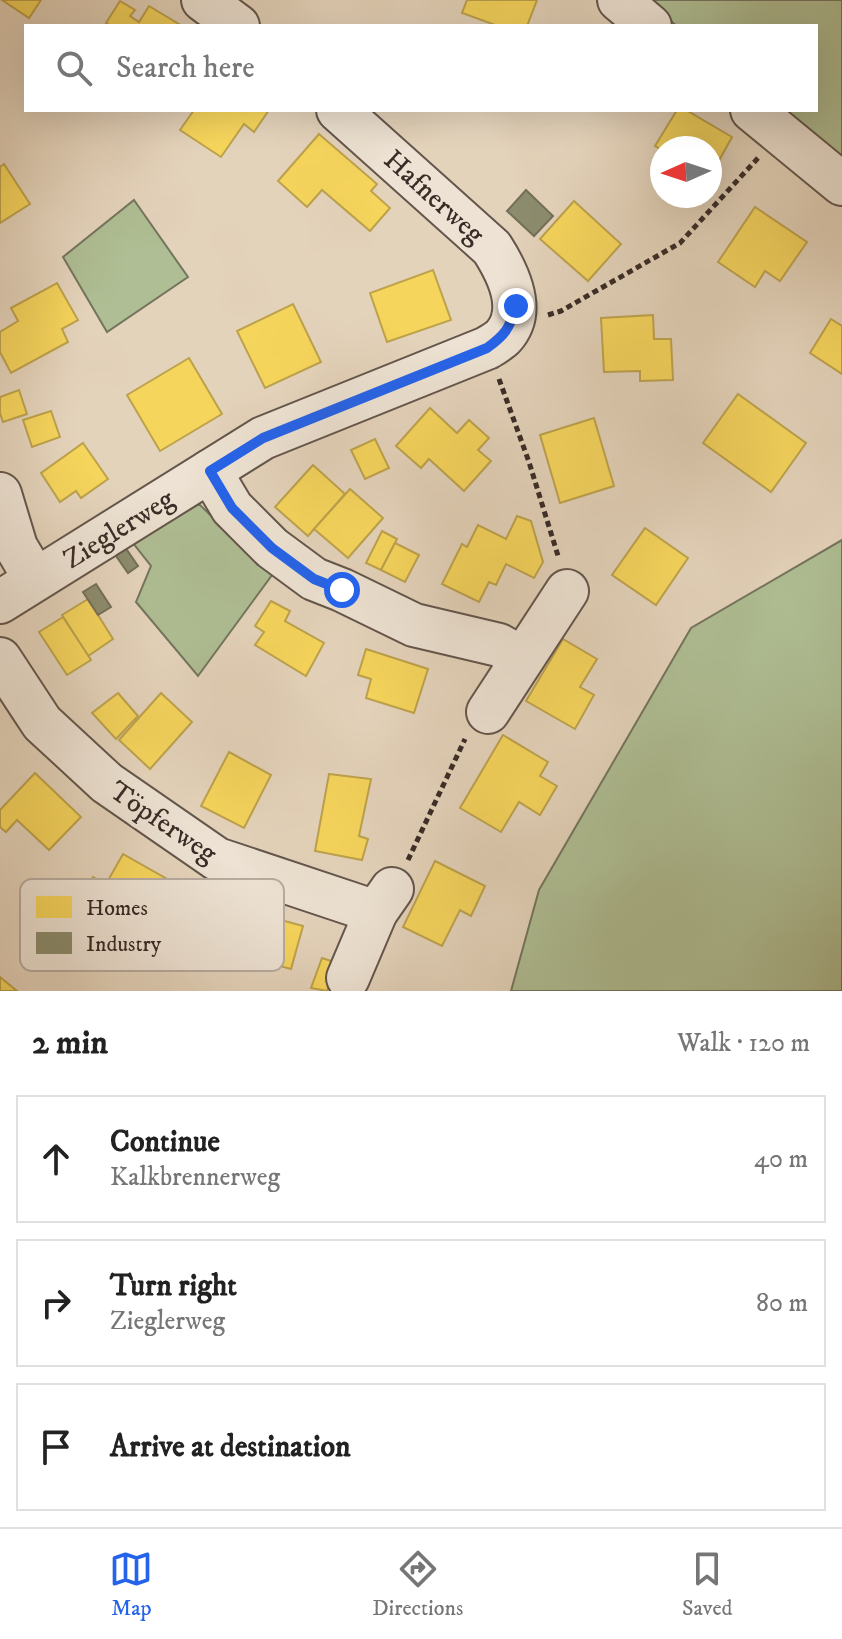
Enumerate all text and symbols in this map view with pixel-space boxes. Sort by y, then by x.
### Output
search box [24,24,818,112]
icon: search [52,46,96,90]
text: Search here [116,50,255,87]
north arrow [650,136,722,208]
street label: Hafnerweg [376,143,492,252]
route end [498,288,534,324]
street label: Zieglerweg [57,481,181,577]
route start [324,572,360,608]
street label: Töpferweg [103,774,224,871]
legend [20,879,284,971]
text: Homes [86,895,148,922]
text: Industry [86,931,162,958]
text: 2 min [32,1022,108,1064]
text: Walk · 120 m [677,1027,810,1060]
text: Continue [110,1124,220,1161]
icon: ahead [34,1137,78,1181]
text: 40 m [754,1143,808,1176]
text: Kalkbrennerweg [110,1161,280,1194]
text: Turn right [110,1268,237,1305]
icon: right [34,1281,78,1325]
text: 80 m [756,1287,808,1320]
text: Zieglerweg [110,1305,225,1338]
icon: arrive [34,1425,78,1469]
text: Arrive at destination [110,1429,351,1466]
tab: Map [109,1547,153,1622]
tab: Directions [372,1547,463,1622]
tab: Saved [682,1547,733,1622]

